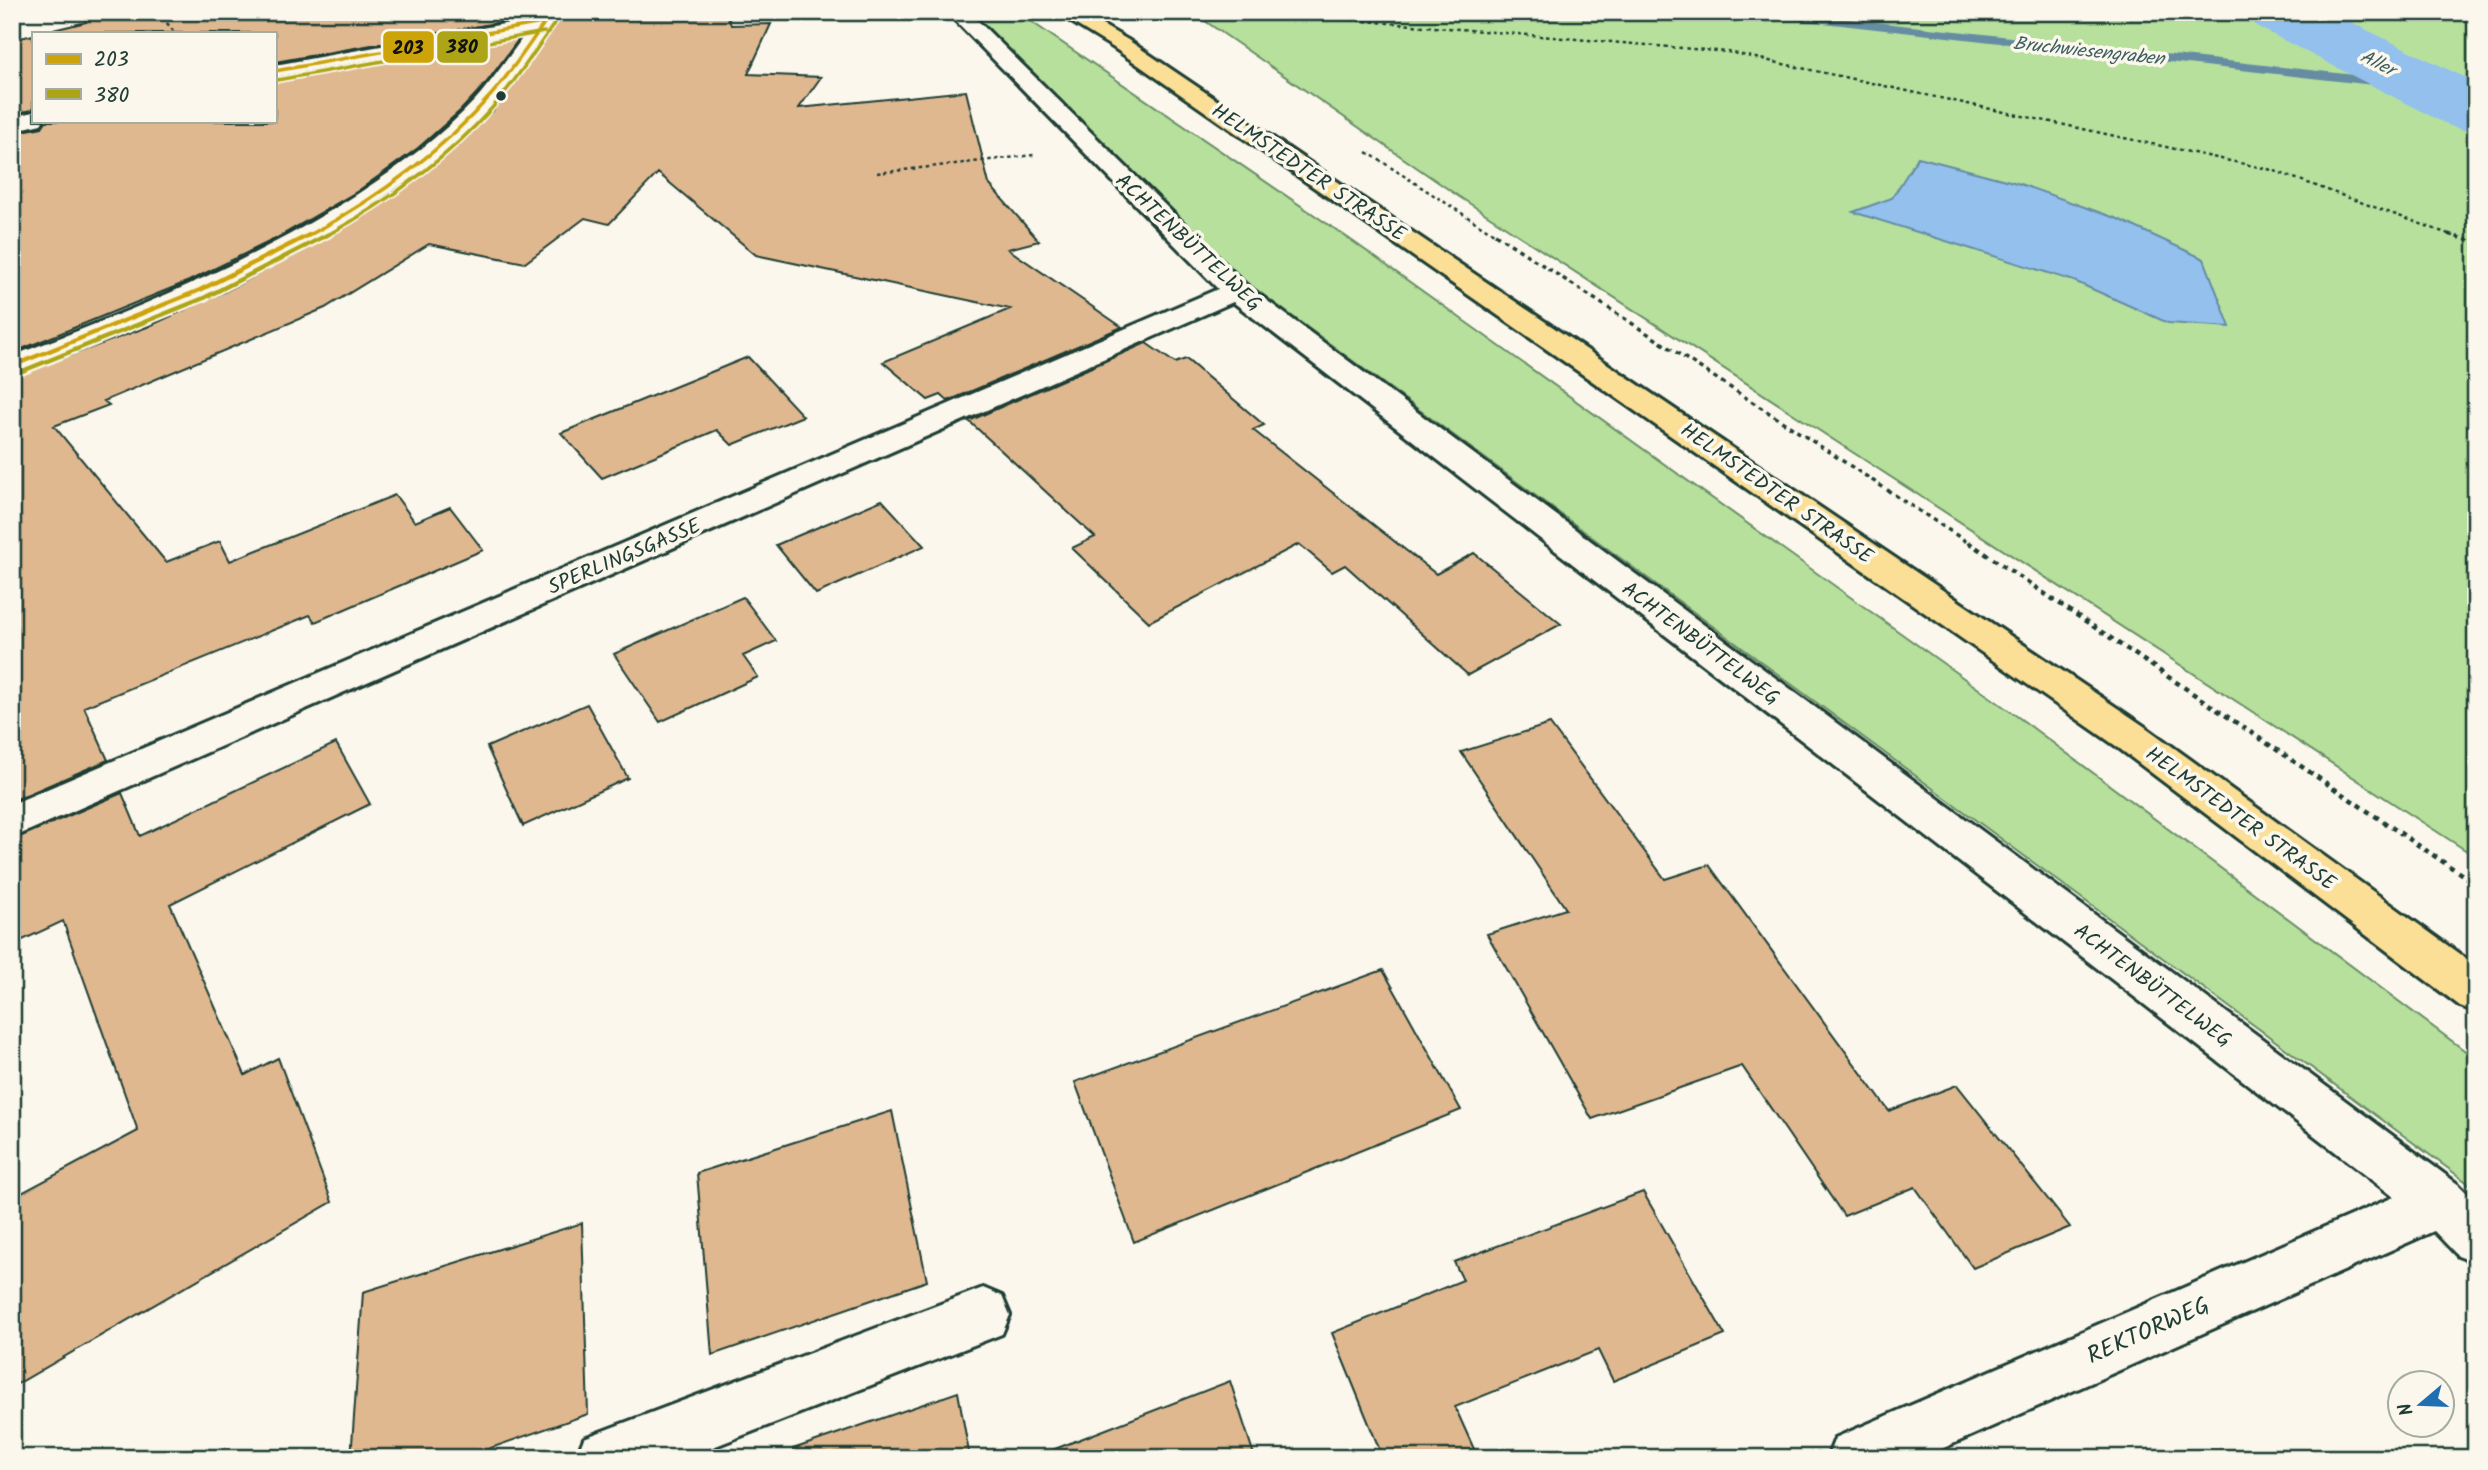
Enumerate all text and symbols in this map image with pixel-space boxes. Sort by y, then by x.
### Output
water label: Bruchwiesengraben [2012,29,2168,75]
line badge: 203 [382,30,435,64]
line badge: 380 [436,30,489,64]
legend [32,32,276,122]
text: 380 [445,33,478,63]
text: 203 [392,34,424,64]
water label: Aller [2354,42,2403,87]
text: 203 [94,44,129,77]
text: 380 [94,80,129,113]
unlabelled marker [494,89,508,103]
street label: HELMSTEDTER STRASSE [1204,96,1413,251]
street label: ACHTENBÜTTELWEG [1107,166,1269,320]
street label: HELMSTEDTER STRASSE [1673,415,1880,574]
street label: SPERLINGSGASSE [543,510,707,605]
street label: ACHTENBÜTTELWEG [1614,574,1786,715]
street label: HELMSTEDTER STRASSE [2138,739,2343,900]
street label: ACHTENBÜTTELWEG [2066,916,2238,1057]
street label: REKTORWEG [2081,1287,2217,1376]
north arrow [2386,1368,2456,1438]
text: N [2391,1398,2423,1419]

